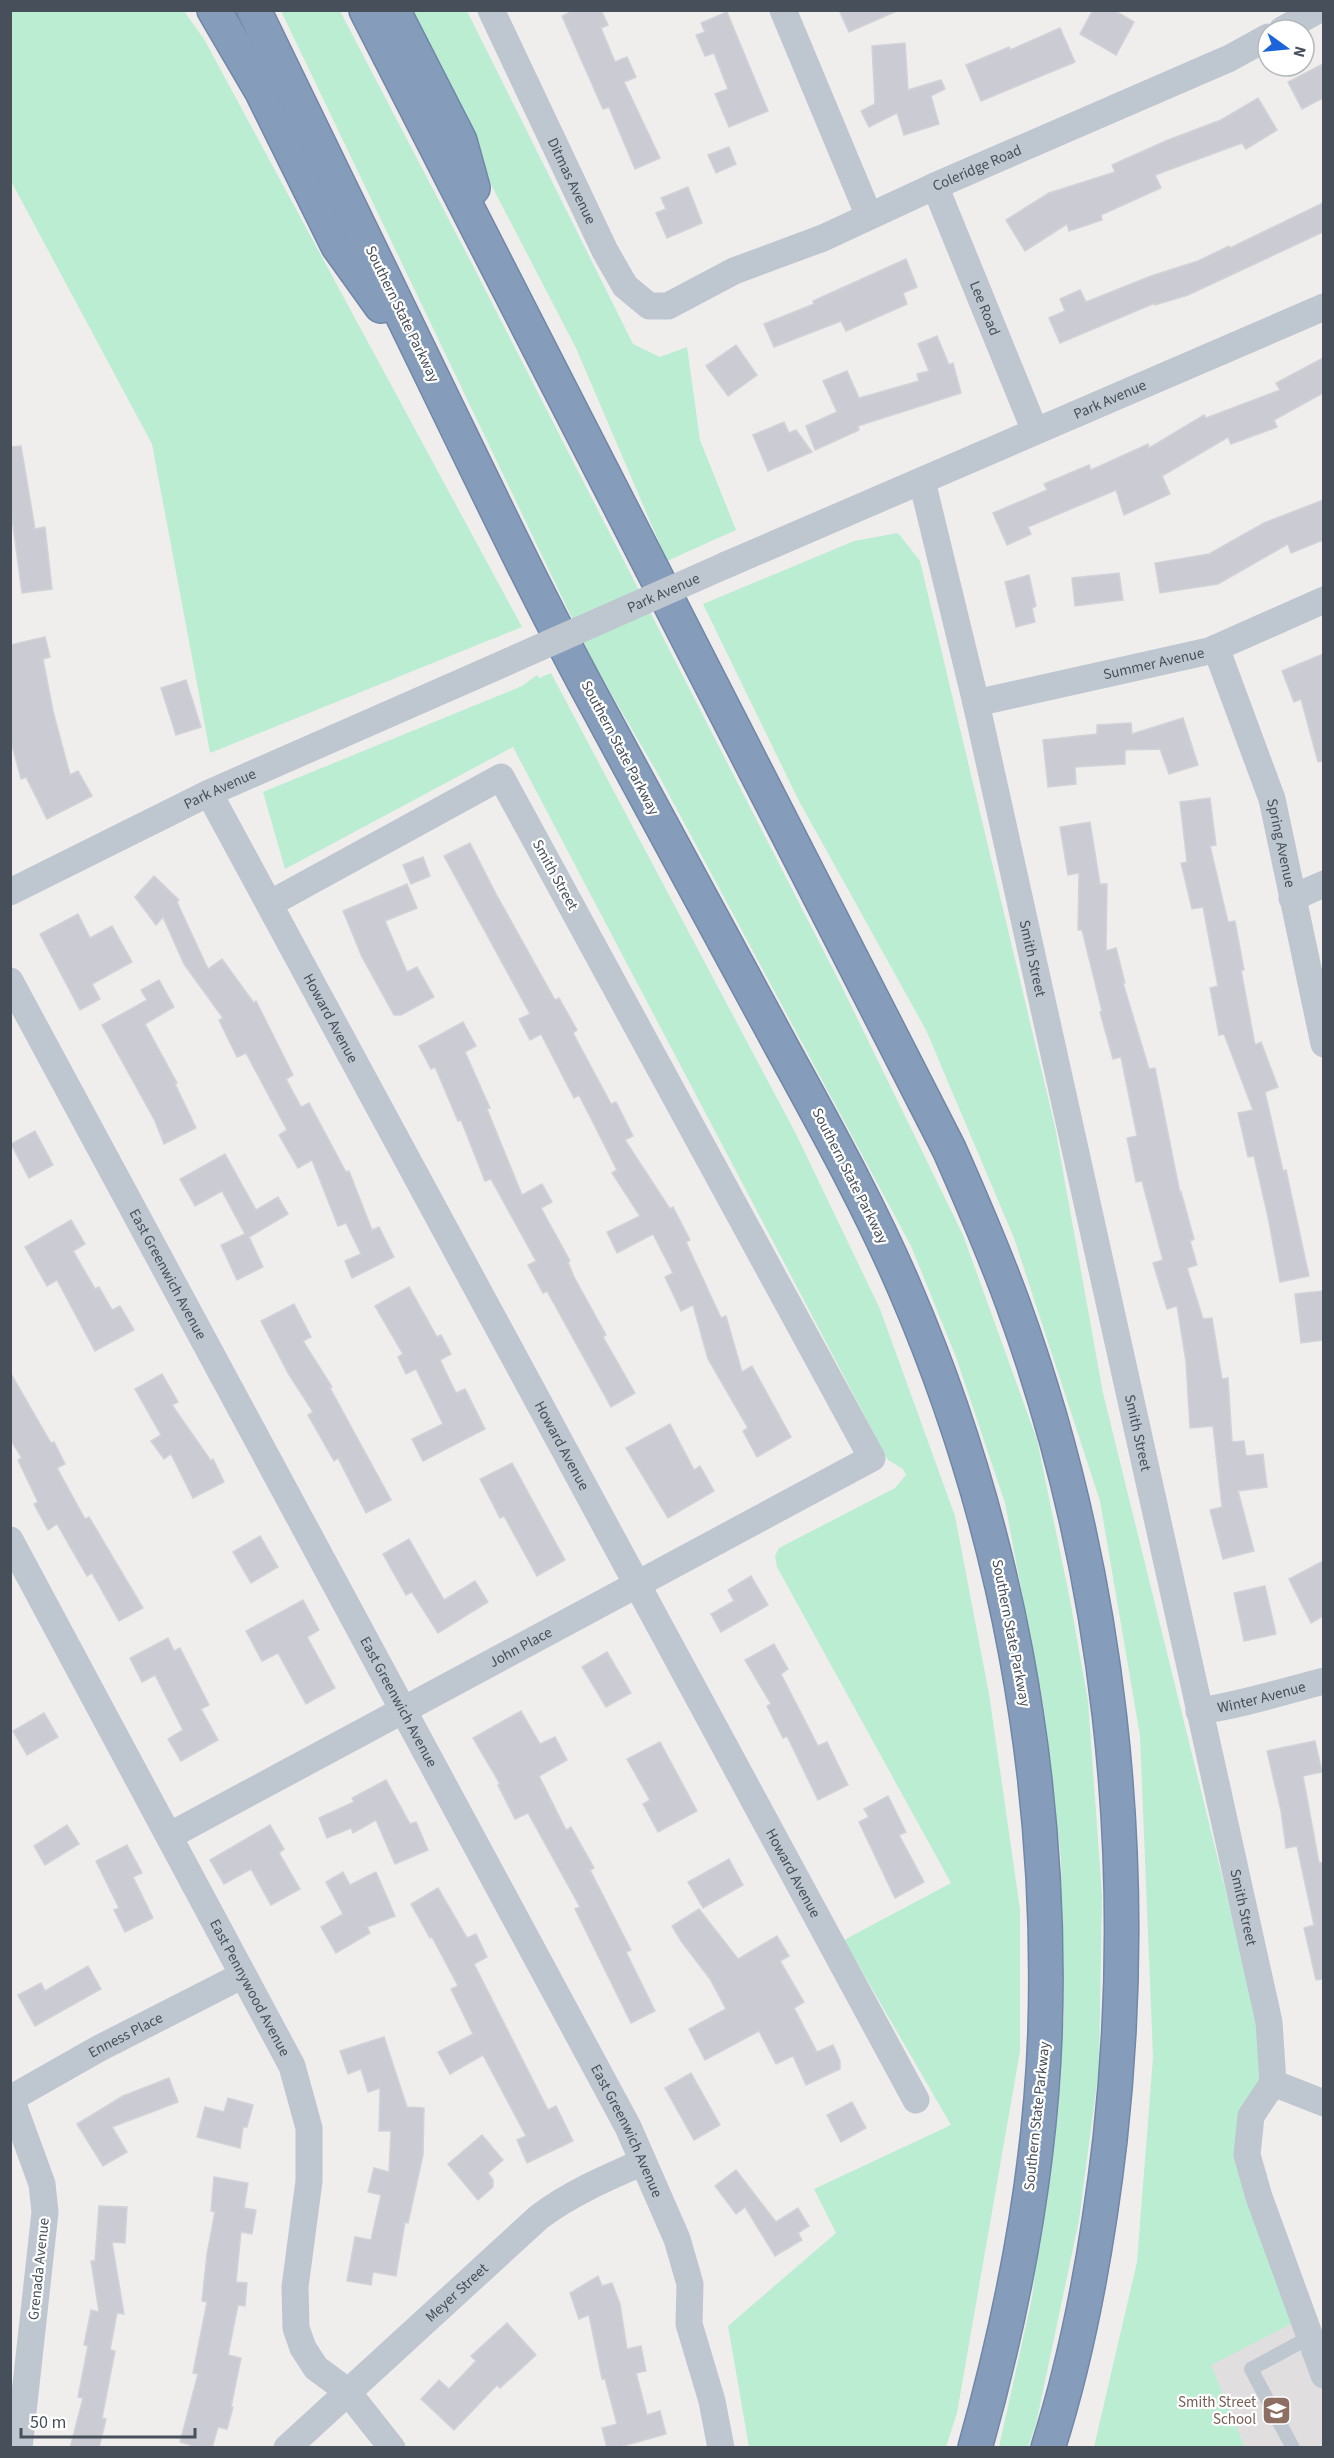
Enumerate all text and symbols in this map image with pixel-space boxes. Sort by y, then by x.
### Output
north arrow [1256,18,1316,78]
text: N [1288,44,1312,60]
street label: Ditmas Avenue [542,134,601,228]
street label: Coleridge Road [929,139,1025,196]
street label: Southern State Parkway [360,242,444,386]
street label: Lee Road [964,278,1005,339]
street label: Park Avenue [1070,374,1149,424]
street label: Park Avenue [624,567,703,618]
street label: Summer Avenue [1101,642,1206,685]
street label: Southern State Parkway [576,677,664,819]
street label: Park Avenue [180,763,259,814]
street label: Spring Avenue [1262,797,1301,889]
street label: Smith Street [527,836,583,914]
street label: Smith Street [1014,918,1051,999]
street label: Howard Avenue [298,970,364,1067]
street label: Southern State Parkway [807,1105,893,1247]
street label: East Greenwich Avenue [124,1205,212,1343]
street label: Smith Street [1119,1392,1157,1473]
street label: Howard Avenue [529,1397,595,1494]
street label: Southern State Parkway [986,1558,1036,1708]
street label: John Place [485,1622,556,1673]
street label: East Greenwich Avenue [355,1633,443,1771]
street label: Winter Avenue [1215,1676,1308,1718]
street label: Howard Avenue [761,1825,826,1922]
street label: Smith Street [1225,1867,1262,1948]
street label: East Pennywood Avenue [205,1915,295,2060]
street label: Enness Place [84,2007,166,2063]
street label: Southern State Parkway [1019,2040,1055,2192]
street label: East Greenwich Avenue [586,2060,668,2201]
street label: Grenada Avenue [23,2217,55,2321]
street label: Meyer Street [420,2258,493,2327]
place label: Smith Street School [1178,2392,1256,2430]
school or university icon: Smith Street School [1261,2395,1293,2427]
scale bar [21,2401,195,2439]
text: 50 m [30,2410,66,2435]

